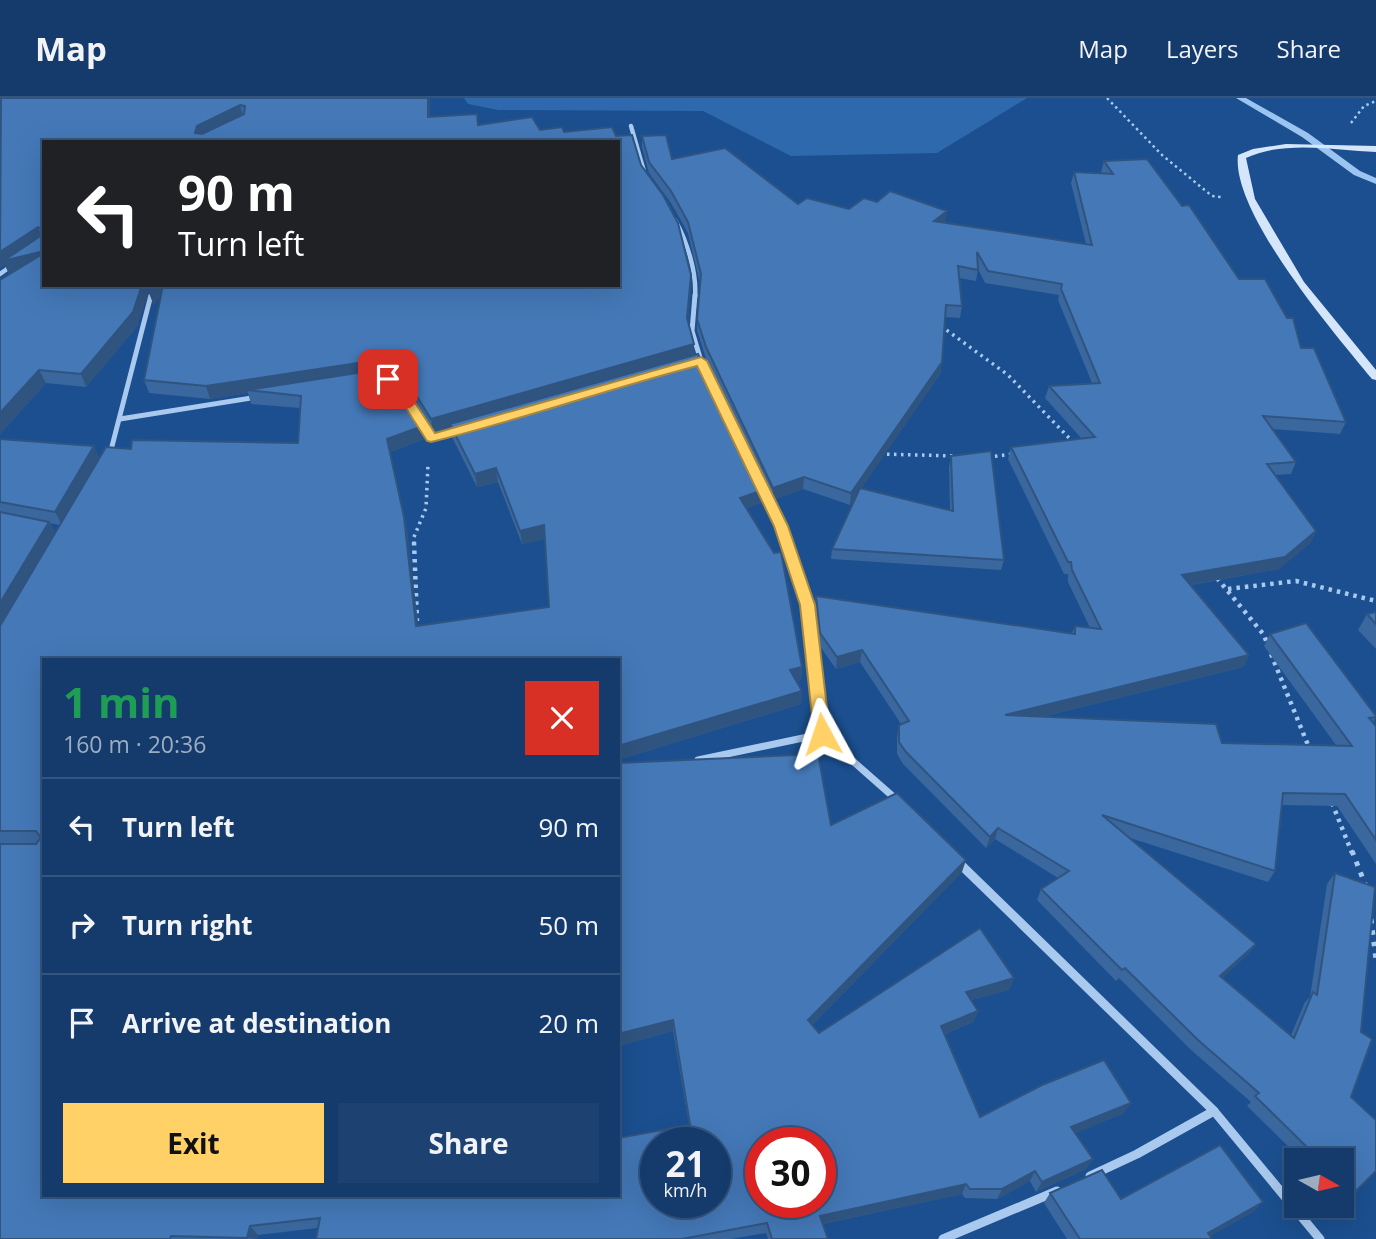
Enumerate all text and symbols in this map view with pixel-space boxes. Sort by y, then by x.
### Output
text: Map [35,26,107,71]
text: Map [1078,32,1128,65]
text: Layers [1166,32,1239,65]
text: Share [1277,32,1341,65]
text: 90 m [178,159,295,225]
icon: left [63,168,154,259]
text: Turn left [178,222,304,265]
pin [358,349,418,409]
icon: arrive [369,360,407,398]
text: 1 min [63,673,180,730]
button: close [525,681,599,755]
position arrow [785,697,859,771]
text: 160 m · 20:36 [63,728,206,760]
icon: left [63,808,101,846]
text: Turn left [122,809,234,845]
text: 90 m [538,809,599,845]
icon: right [63,906,101,944]
text: Turn right [122,907,253,943]
text: 50 m [538,907,599,943]
icon: arrive [63,1004,101,1042]
text: Arrive at destination [122,1005,391,1041]
text: 20 m [538,1005,599,1041]
button: Exit [63,1103,324,1183]
button: Share [338,1103,599,1183]
speed limit sign: 30 [745,1127,836,1218]
text: 21 [665,1140,706,1187]
north arrow [1284,1148,1354,1218]
map controls [1284,1148,1354,1218]
text: km/h [664,1178,707,1202]

